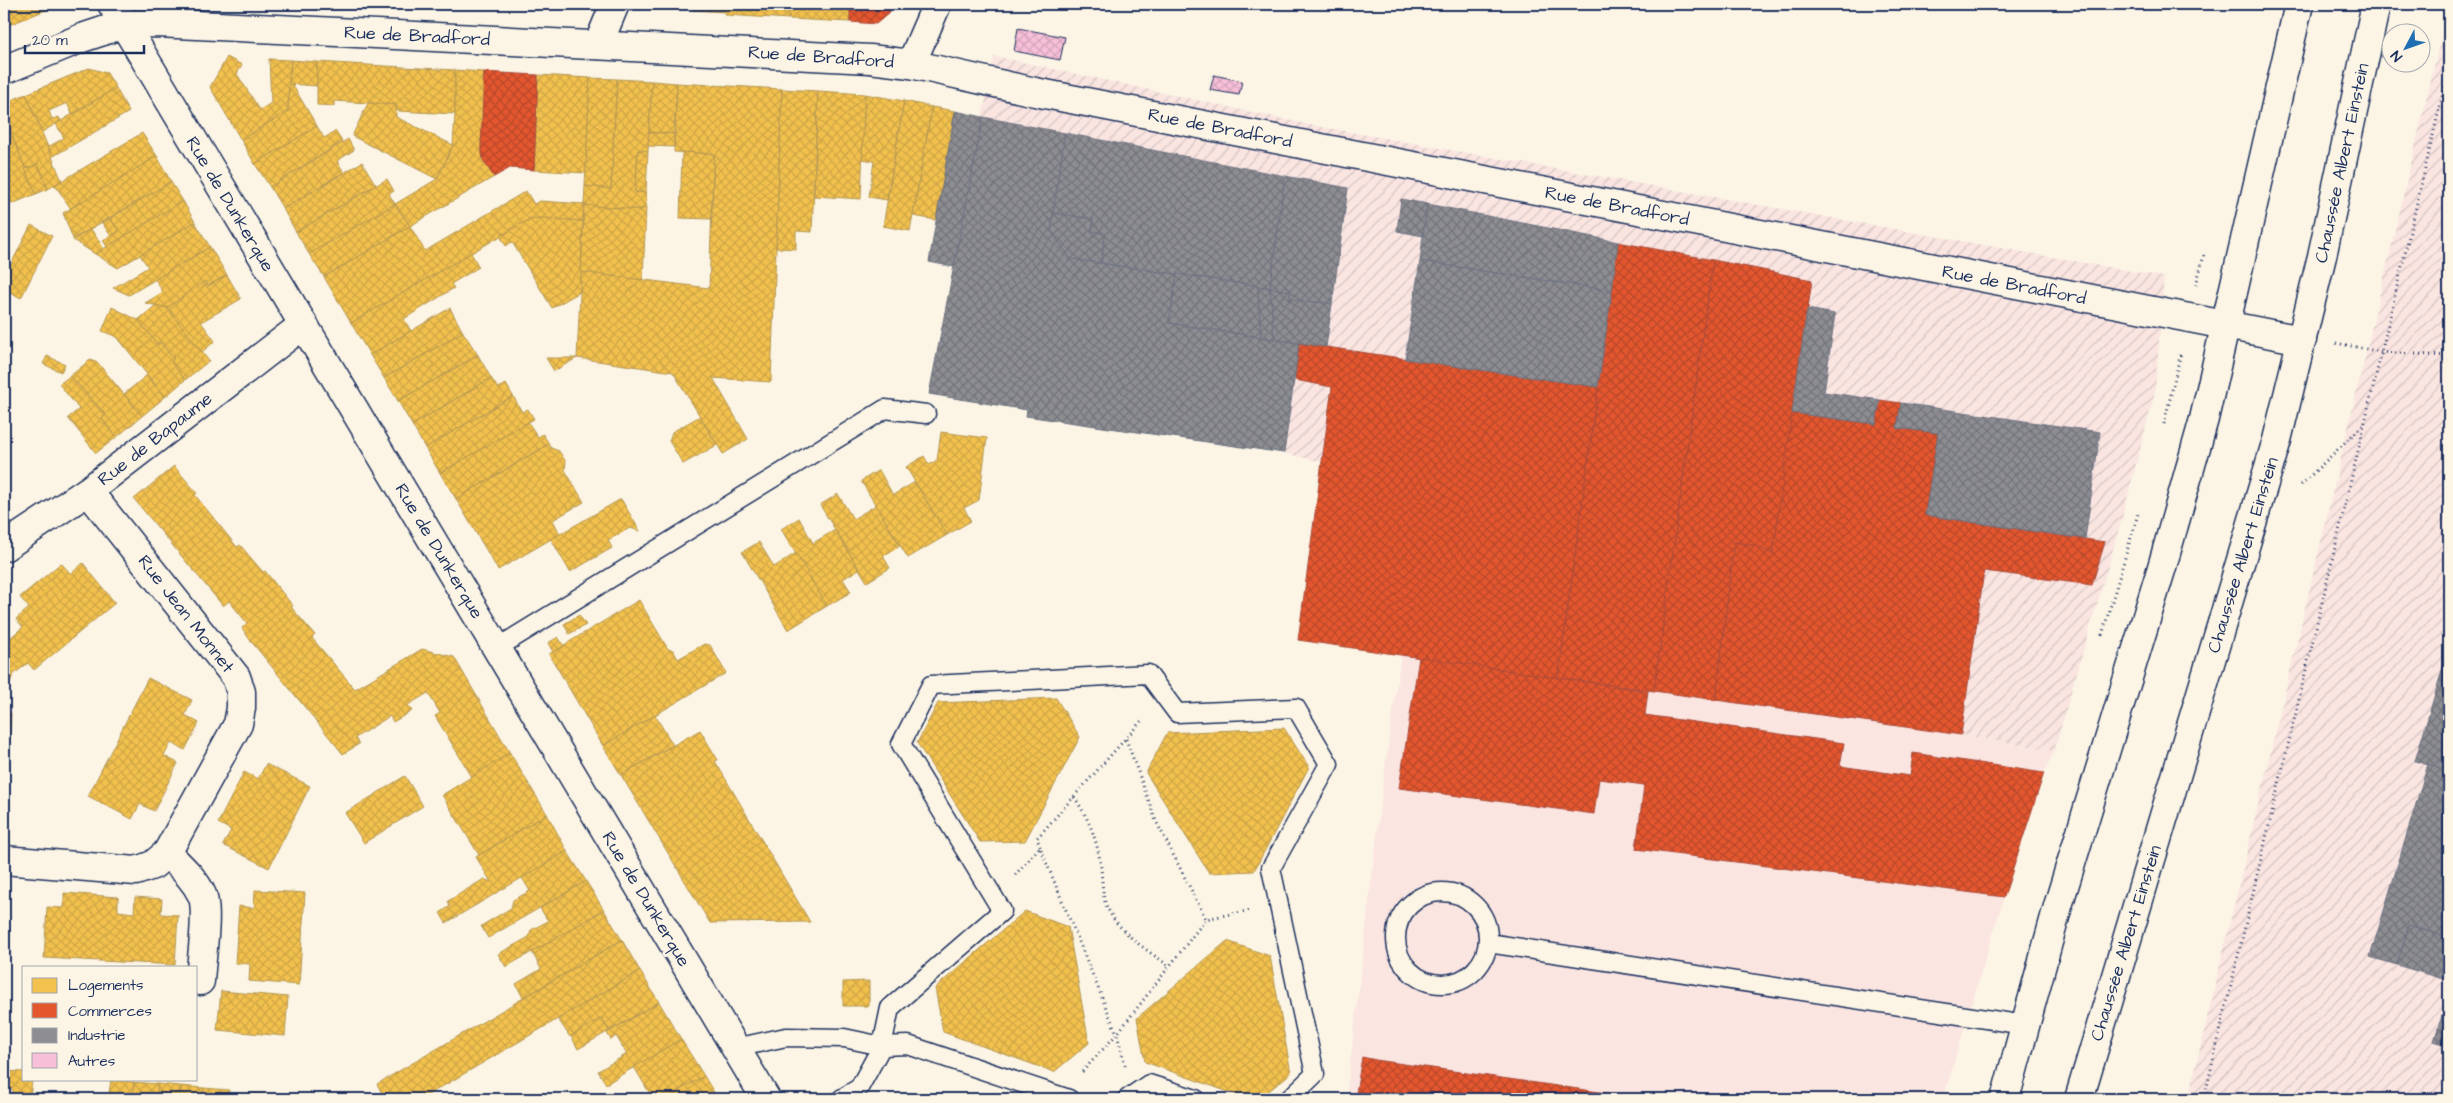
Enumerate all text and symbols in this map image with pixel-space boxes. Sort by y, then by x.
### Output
street label: Rue de Bradford [343,20,491,52]
scale bar [25,22,144,54]
north arrow [2380,22,2430,72]
text: 20 m [32,30,68,51]
street label: Rue de Bradford [747,39,895,75]
text: N [2386,46,2407,66]
street label: Chaussée Albert Einstein [2309,61,2375,265]
street label: Rue de Bradford [1146,102,1294,154]
street label: Rue de Dunkerque [180,132,280,277]
street label: Rue de Bradford [1543,180,1691,232]
street label: Rue de Bradford [1940,259,2088,311]
street label: Rue de Bapaume [92,386,218,492]
street label: Chaussée Albert Einstein [2201,454,2285,656]
street label: Rue de Dunkerque [389,479,489,624]
street label: Rue Jean Monnet [132,550,240,679]
street label: Rue de Dunkerque [596,827,696,972]
street label: Chaussée Albert Einstein [2084,842,2168,1044]
legend [22,966,198,1080]
text: Logements [68,975,144,997]
text: Commerces [68,1001,152,1022]
text: Industrie [68,1025,125,1046]
text: Autres [68,1051,116,1072]

